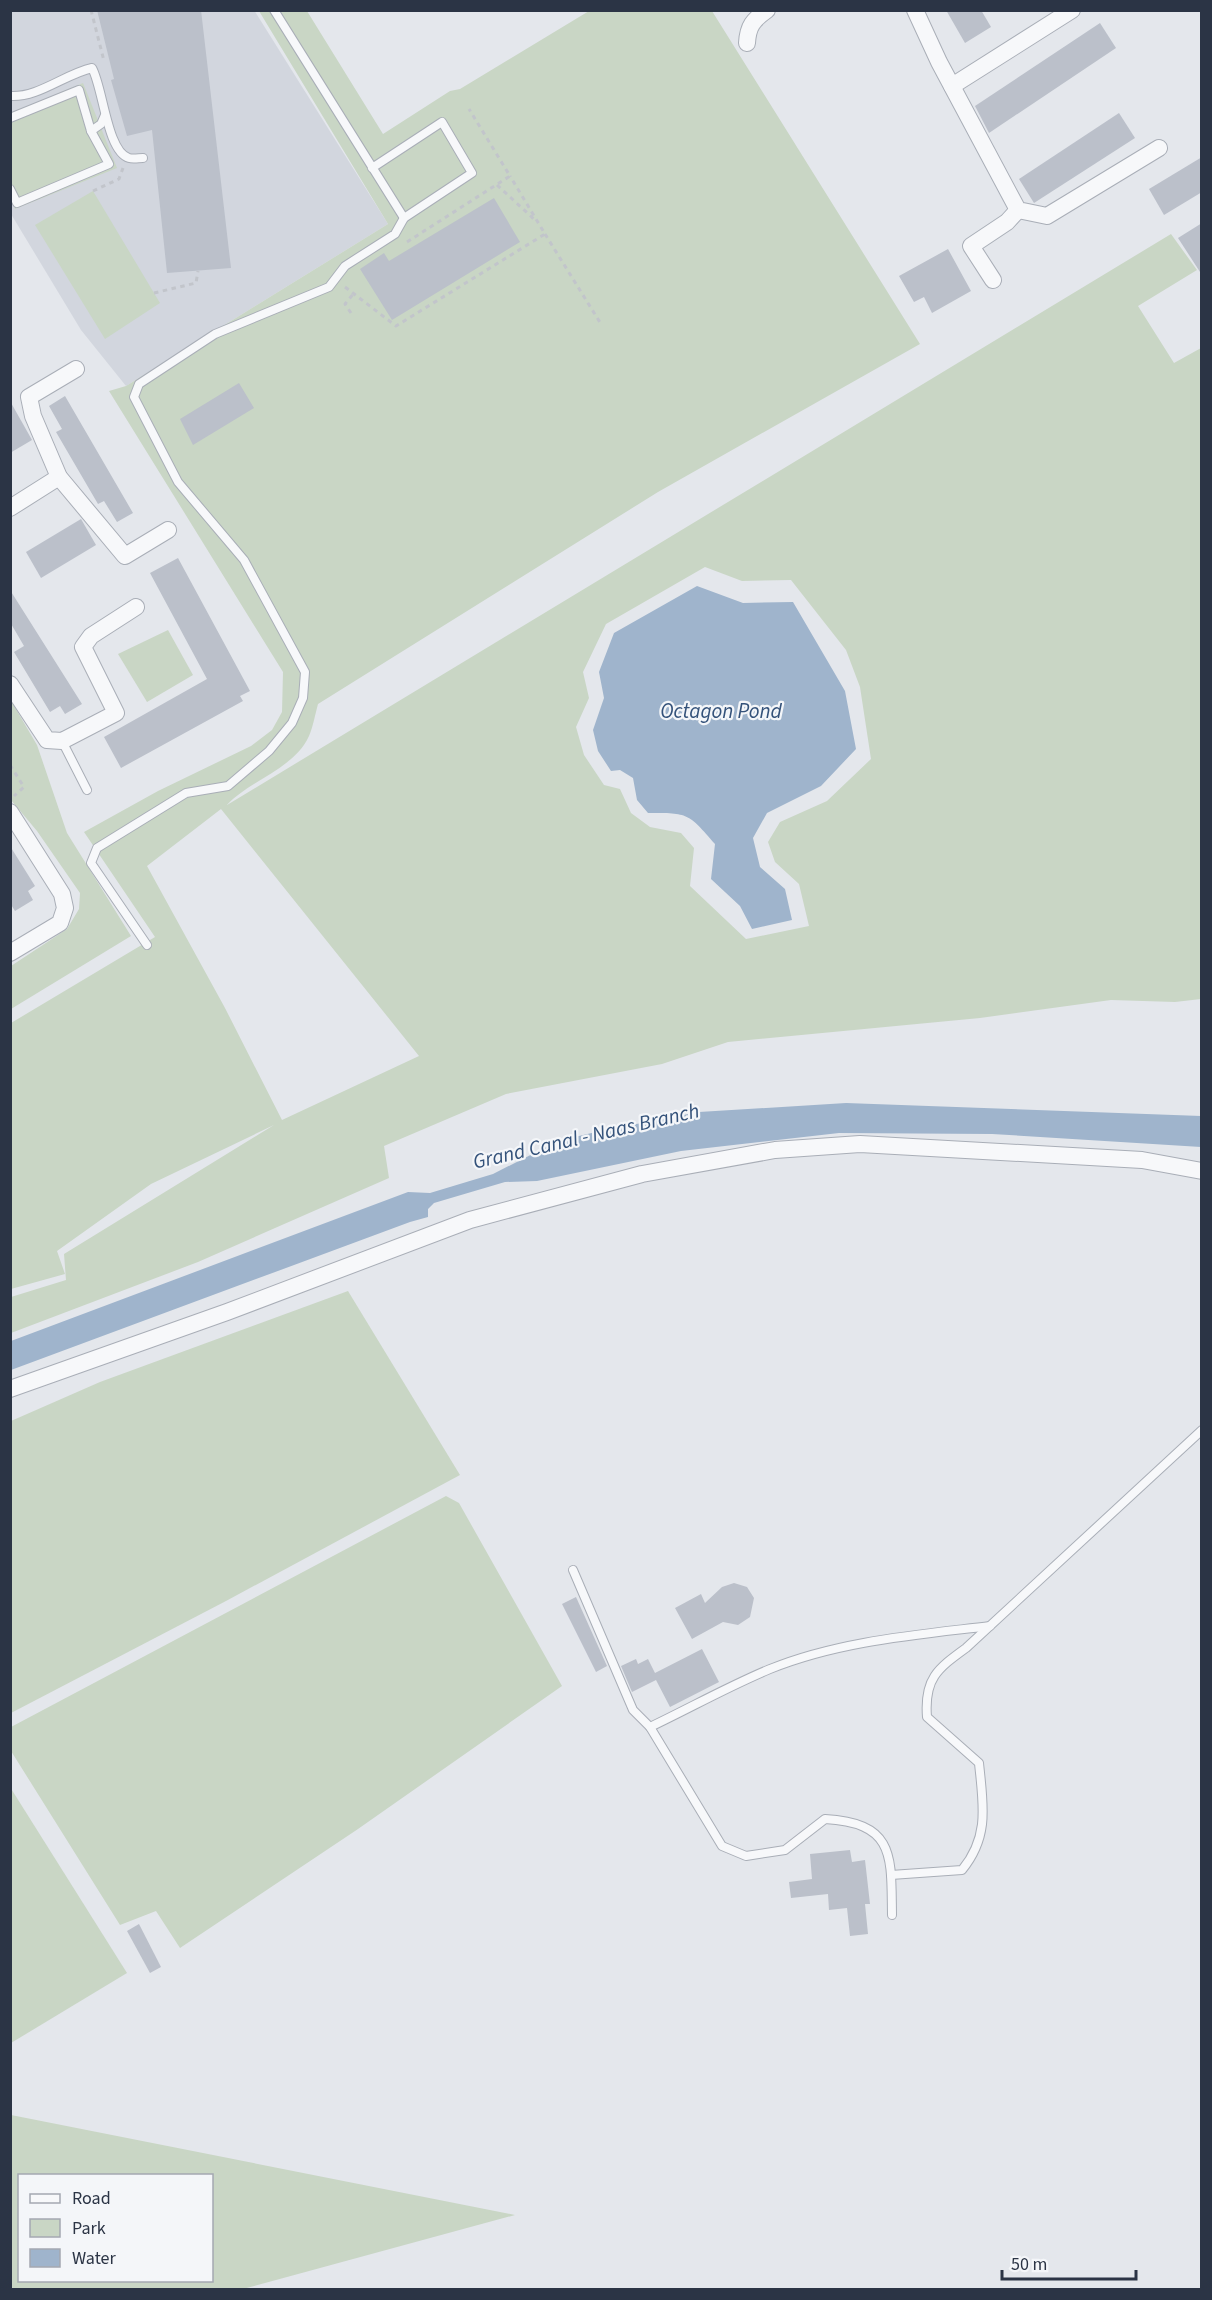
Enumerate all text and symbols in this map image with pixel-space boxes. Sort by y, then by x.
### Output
water label: Octagon Pond [660,696,783,726]
water label: Grand Canal - Naas Branch [470,1095,702,1177]
legend [18,2174,213,2282]
text: Road [72,2186,111,2211]
text: Park [72,2216,106,2241]
scale bar [1002,2243,1136,2281]
text: Water [72,2246,116,2271]
text: 50 m [1011,2252,1047,2277]

